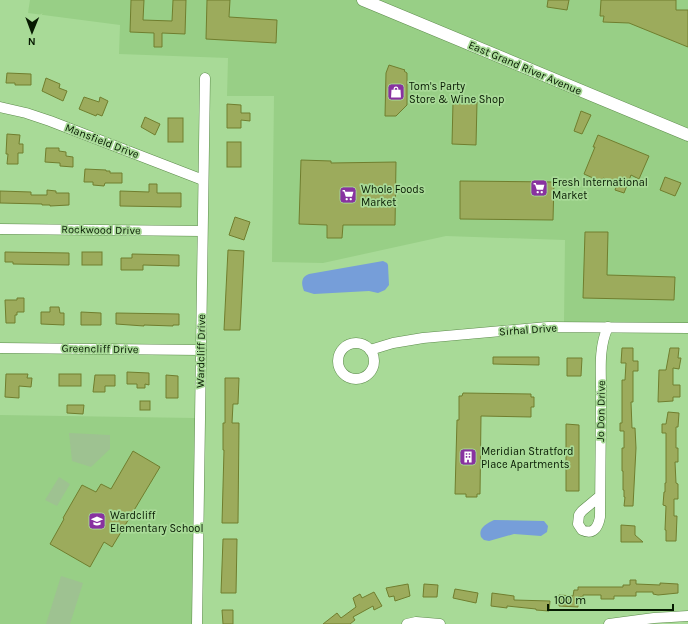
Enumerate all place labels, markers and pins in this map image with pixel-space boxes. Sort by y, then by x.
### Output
place label: Tom's Party Store & Wine Shop [409,80,504,106]
shop icon: Tom's Party Store & Wine Shop [386,82,406,102]
place label: Fresh International Market [552,176,648,202]
supermarket icon: Fresh International Market [529,178,549,198]
place label: Whole Foods Market [361,183,425,209]
supermarket icon: Whole Foods Market [338,185,358,205]
place label: Meridian Stratford Place Apartments [481,445,574,471]
building icon: Meridian Stratford Place Apartments [458,447,478,467]
place label: Wardcliff Elementary School [110,509,203,535]
school or university icon: Wardcliff Elementary School [87,511,107,531]

